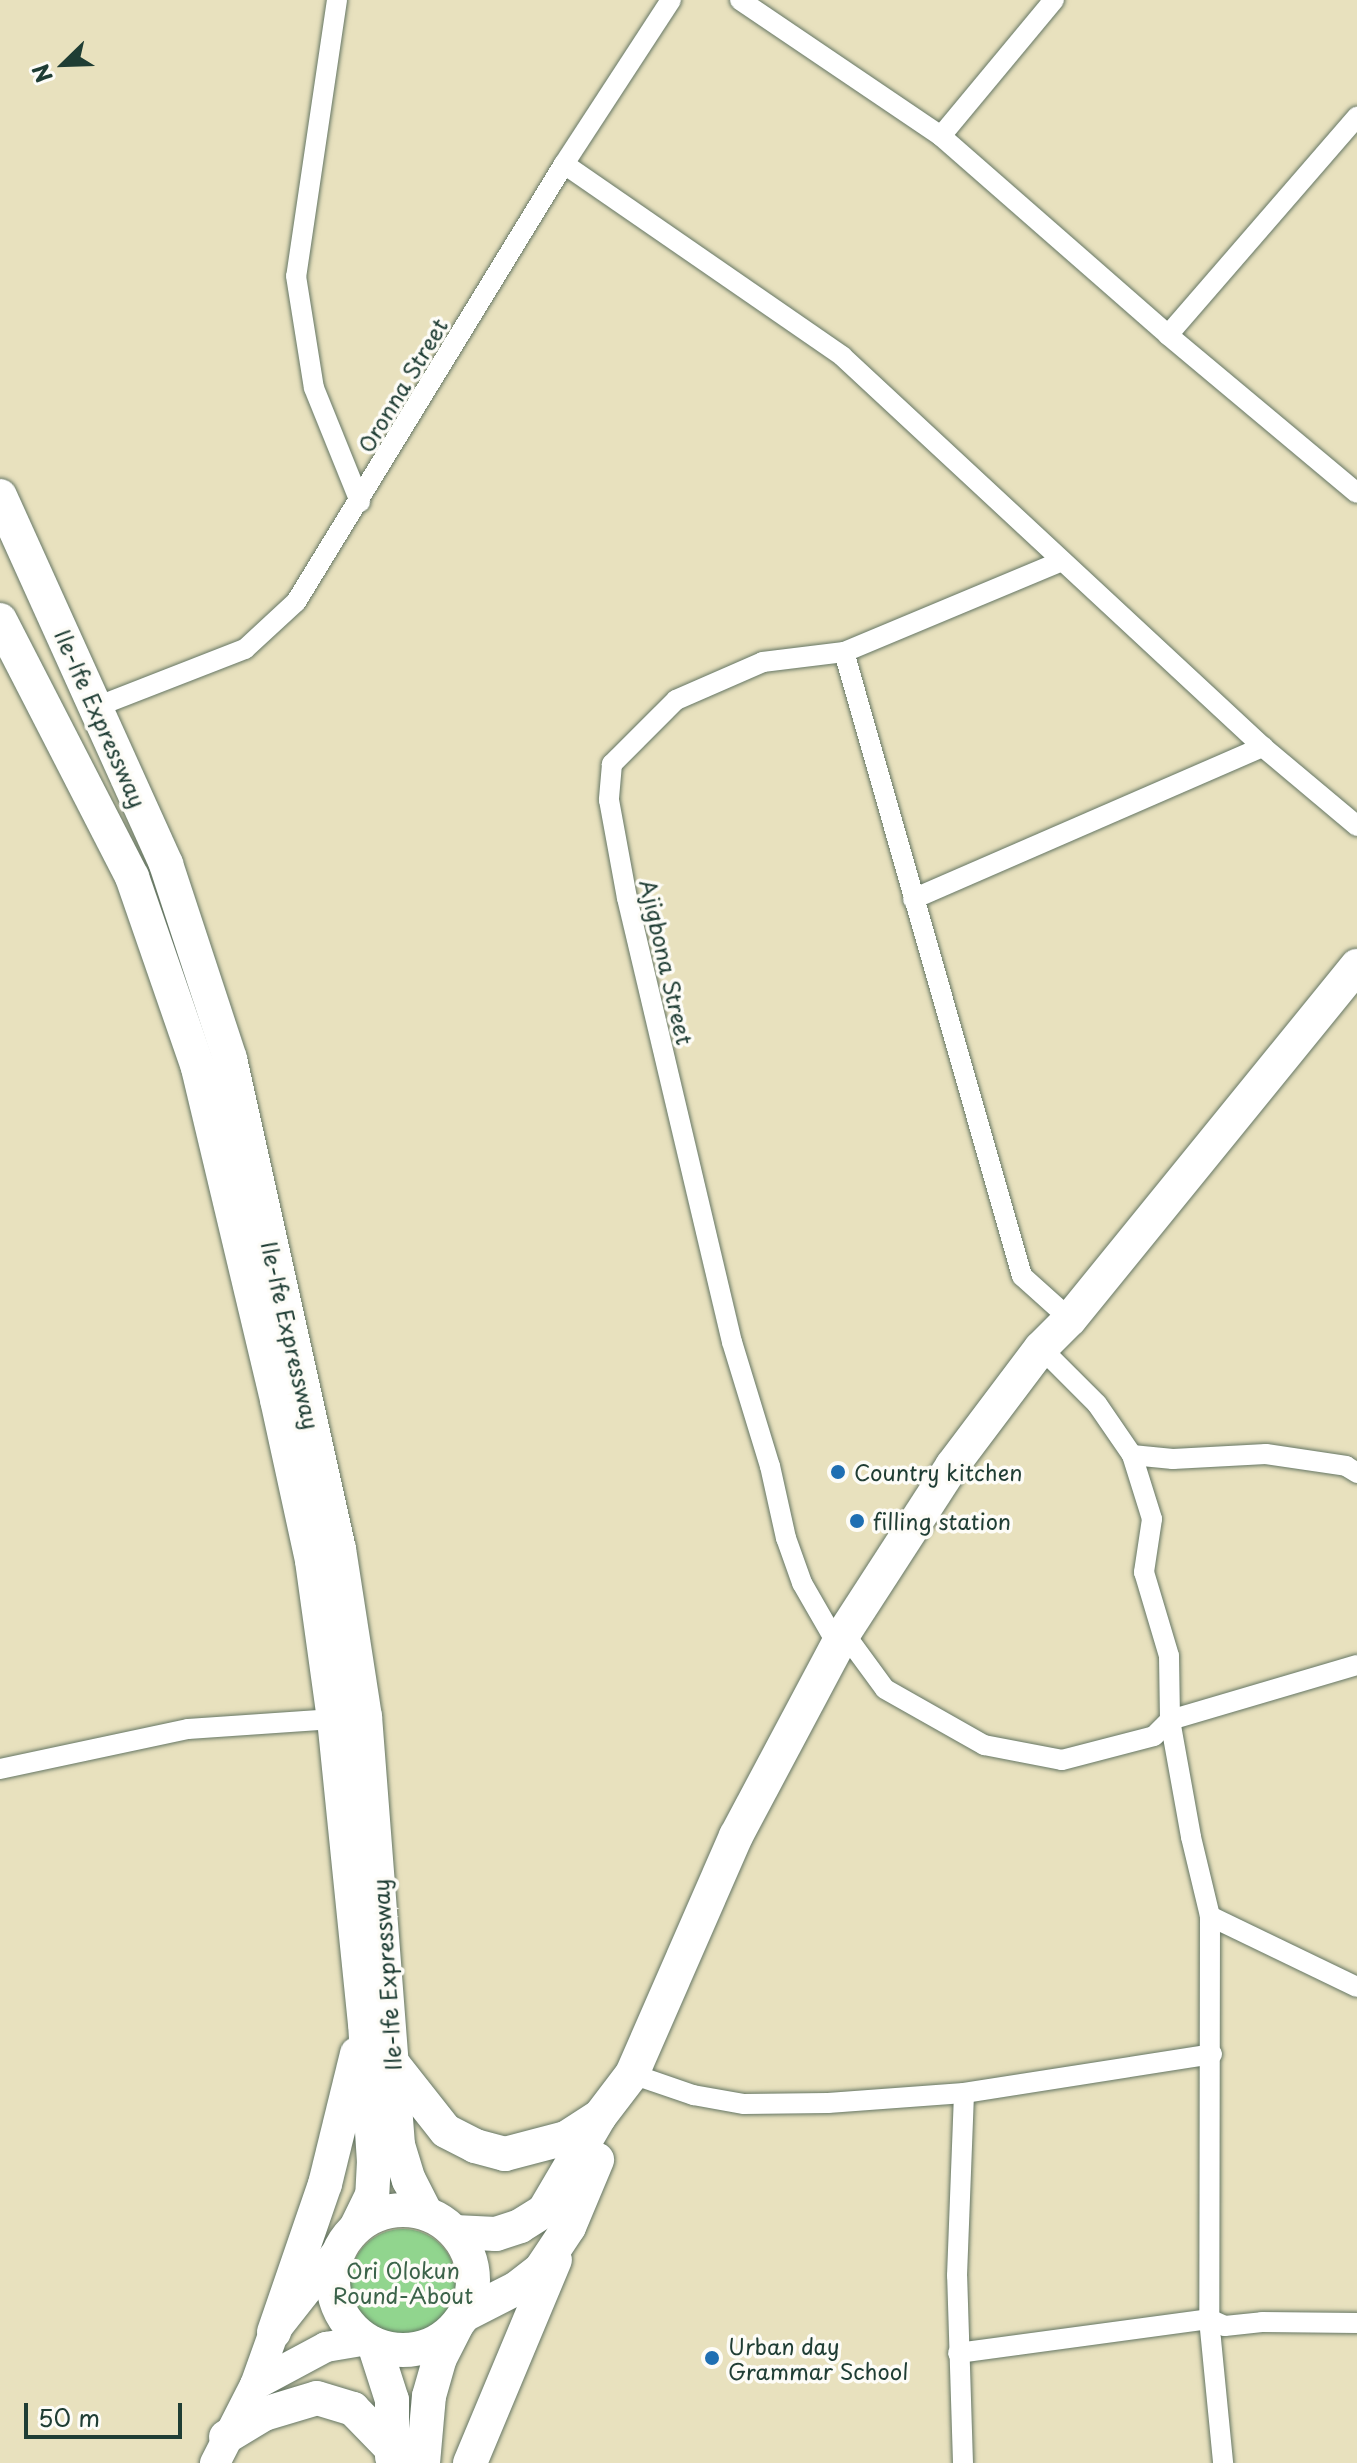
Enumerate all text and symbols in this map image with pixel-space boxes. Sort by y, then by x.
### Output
north arrow [24,24,104,104]
text: N [23,59,60,88]
street label: Oronna Street [352,313,452,457]
street label: Ile-Ife Expressway [50,624,152,812]
street label: Ajigbona Street [635,877,699,1047]
street label: Ile-Ife Expressway [256,1238,326,1432]
place label: Country kitchen [854,1459,1024,1485]
marker: Country kitchen [829,1463,847,1481]
place label: filling station [873,1508,1010,1534]
marker: filling station [848,1512,866,1530]
street label: Ile-Ife Expressway [366,1878,406,2072]
park label: Ori Olokun Round-About [333,2256,473,2308]
place label: Urban day Grammar School [728,2332,909,2384]
marker: Urban day Grammar School [703,2349,721,2367]
scale bar [28,2387,186,2437]
text: 50 m [38,2399,100,2435]

